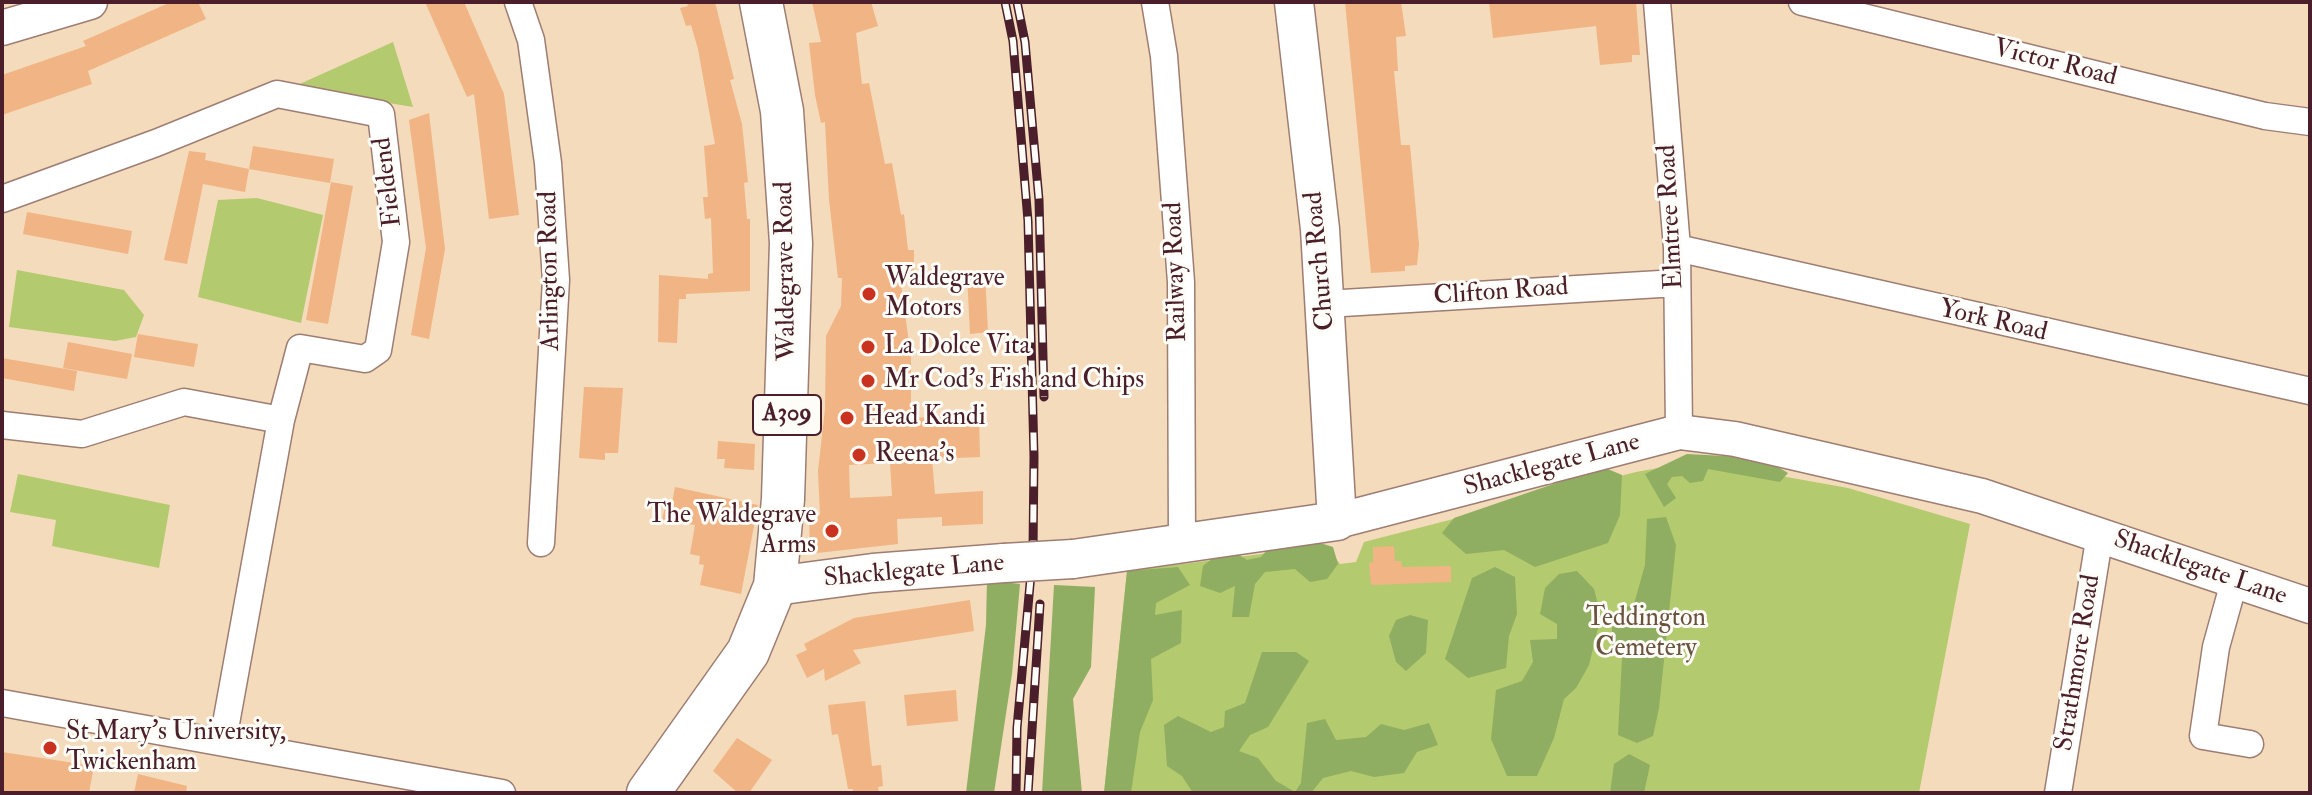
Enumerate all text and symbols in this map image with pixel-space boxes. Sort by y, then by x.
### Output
street label: Victor Road [1990,34,2120,94]
street label: Fieldend [368,135,410,229]
street label: Elmtree Road [1653,144,1691,290]
street label: Waldegrave Road [770,181,804,361]
street label: Church Road [1299,190,1343,332]
street label: Arlington Road [534,191,568,351]
street label: Railway Road [1159,201,1195,343]
place label: Waldegrave Motors [885,263,1005,324]
street label: Clifton Road [1433,273,1569,313]
marker: Waldegrave Motors [860,285,878,303]
street label: York Road [1936,294,2050,350]
place label: La Dolce Vita [884,331,1030,363]
marker: La Dolce Vita [859,338,877,356]
place label: Mr Cod's Fish and Chips [884,365,1144,397]
marker: Mr Cod's Fish and Chips [859,372,877,390]
road number: A309 [753,395,821,435]
place label: Head Kandi [863,402,986,434]
marker: Head Kandi [838,409,856,427]
street label: Shacklegate Lane [1460,427,1644,505]
place label: Reena's [875,439,954,471]
marker: Reena's [850,446,868,464]
place label: The Waldegrave Arms [647,500,816,562]
marker: The Waldegrave Arms [823,522,841,540]
street label: Shacklegate Lane [2109,525,2291,613]
street label: Shacklegate Lane [822,549,1006,595]
street label: Strathmore Road [2050,573,2108,753]
park label: Teddington Cemetery [1586,603,1706,664]
place label: St Mary's University, Twickenham [66,717,286,778]
marker: St Mary's University, Twickenham [41,739,59,757]

